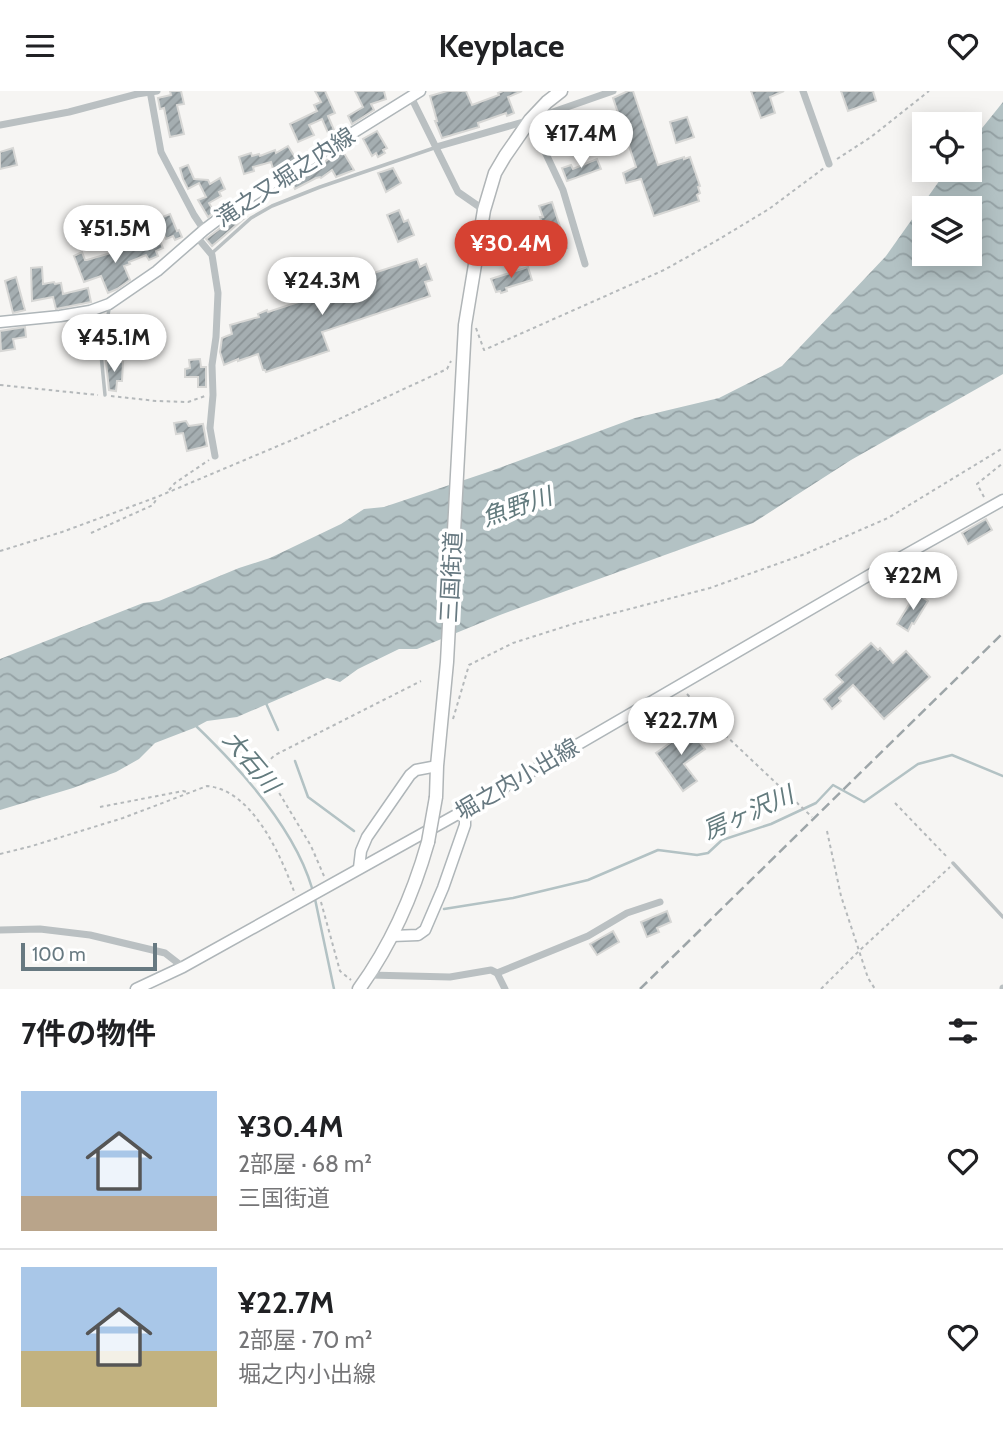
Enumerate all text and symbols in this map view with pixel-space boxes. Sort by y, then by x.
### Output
text: Keyplace [439,26,564,65]
icon: menu [21,27,59,65]
icon: heart [944,27,982,65]
pin: ¥17.4M [524,111,638,170]
map controls [912,112,982,266]
button: locate [912,112,982,182]
text: ¥17.4M [545,119,617,147]
street label: 滝之又堀之内線 [210,121,360,233]
button: layers [912,196,982,266]
pin: ¥51.5M [58,205,172,265]
text: ¥51.5M [79,214,151,242]
pin: ¥30.4M [454,221,568,280]
text: ¥30.4M [471,229,551,257]
pin: ¥24.3M [265,257,379,317]
text: ¥24.3M [283,266,361,294]
pin: ¥45.1M [57,315,171,374]
text: ¥45.1M [78,323,150,351]
water label: 魚野川 [478,480,558,532]
street label: 三国街道 [435,530,467,624]
pin: ¥22M [872,553,954,612]
text: ¥22M [884,561,942,589]
pin: ¥22.7M [624,697,738,757]
text: ¥22.7M [644,706,718,734]
water label: 大石川 [217,725,288,801]
street label: 堀之内小出線 [450,732,584,826]
water label: 房ヶ沢川 [698,779,800,845]
scale bar [21,940,158,972]
text: 100 m [32,943,86,966]
icon: filters [944,1012,982,1050]
text: 7件の物件 [21,1015,156,1052]
text: ¥30.4M [238,1108,343,1145]
icon: home [77,1119,161,1203]
icon: heart [944,1142,982,1180]
text: 2部屋 · 68 m² [238,1150,372,1178]
text: 三国街道 [238,1184,330,1212]
text: ¥22.7M [238,1284,334,1321]
icon: home [77,1295,161,1379]
icon: heart [944,1318,982,1356]
text: 2部屋 · 70 m² [238,1326,372,1354]
text: 堀之内小出線 [238,1360,376,1388]

